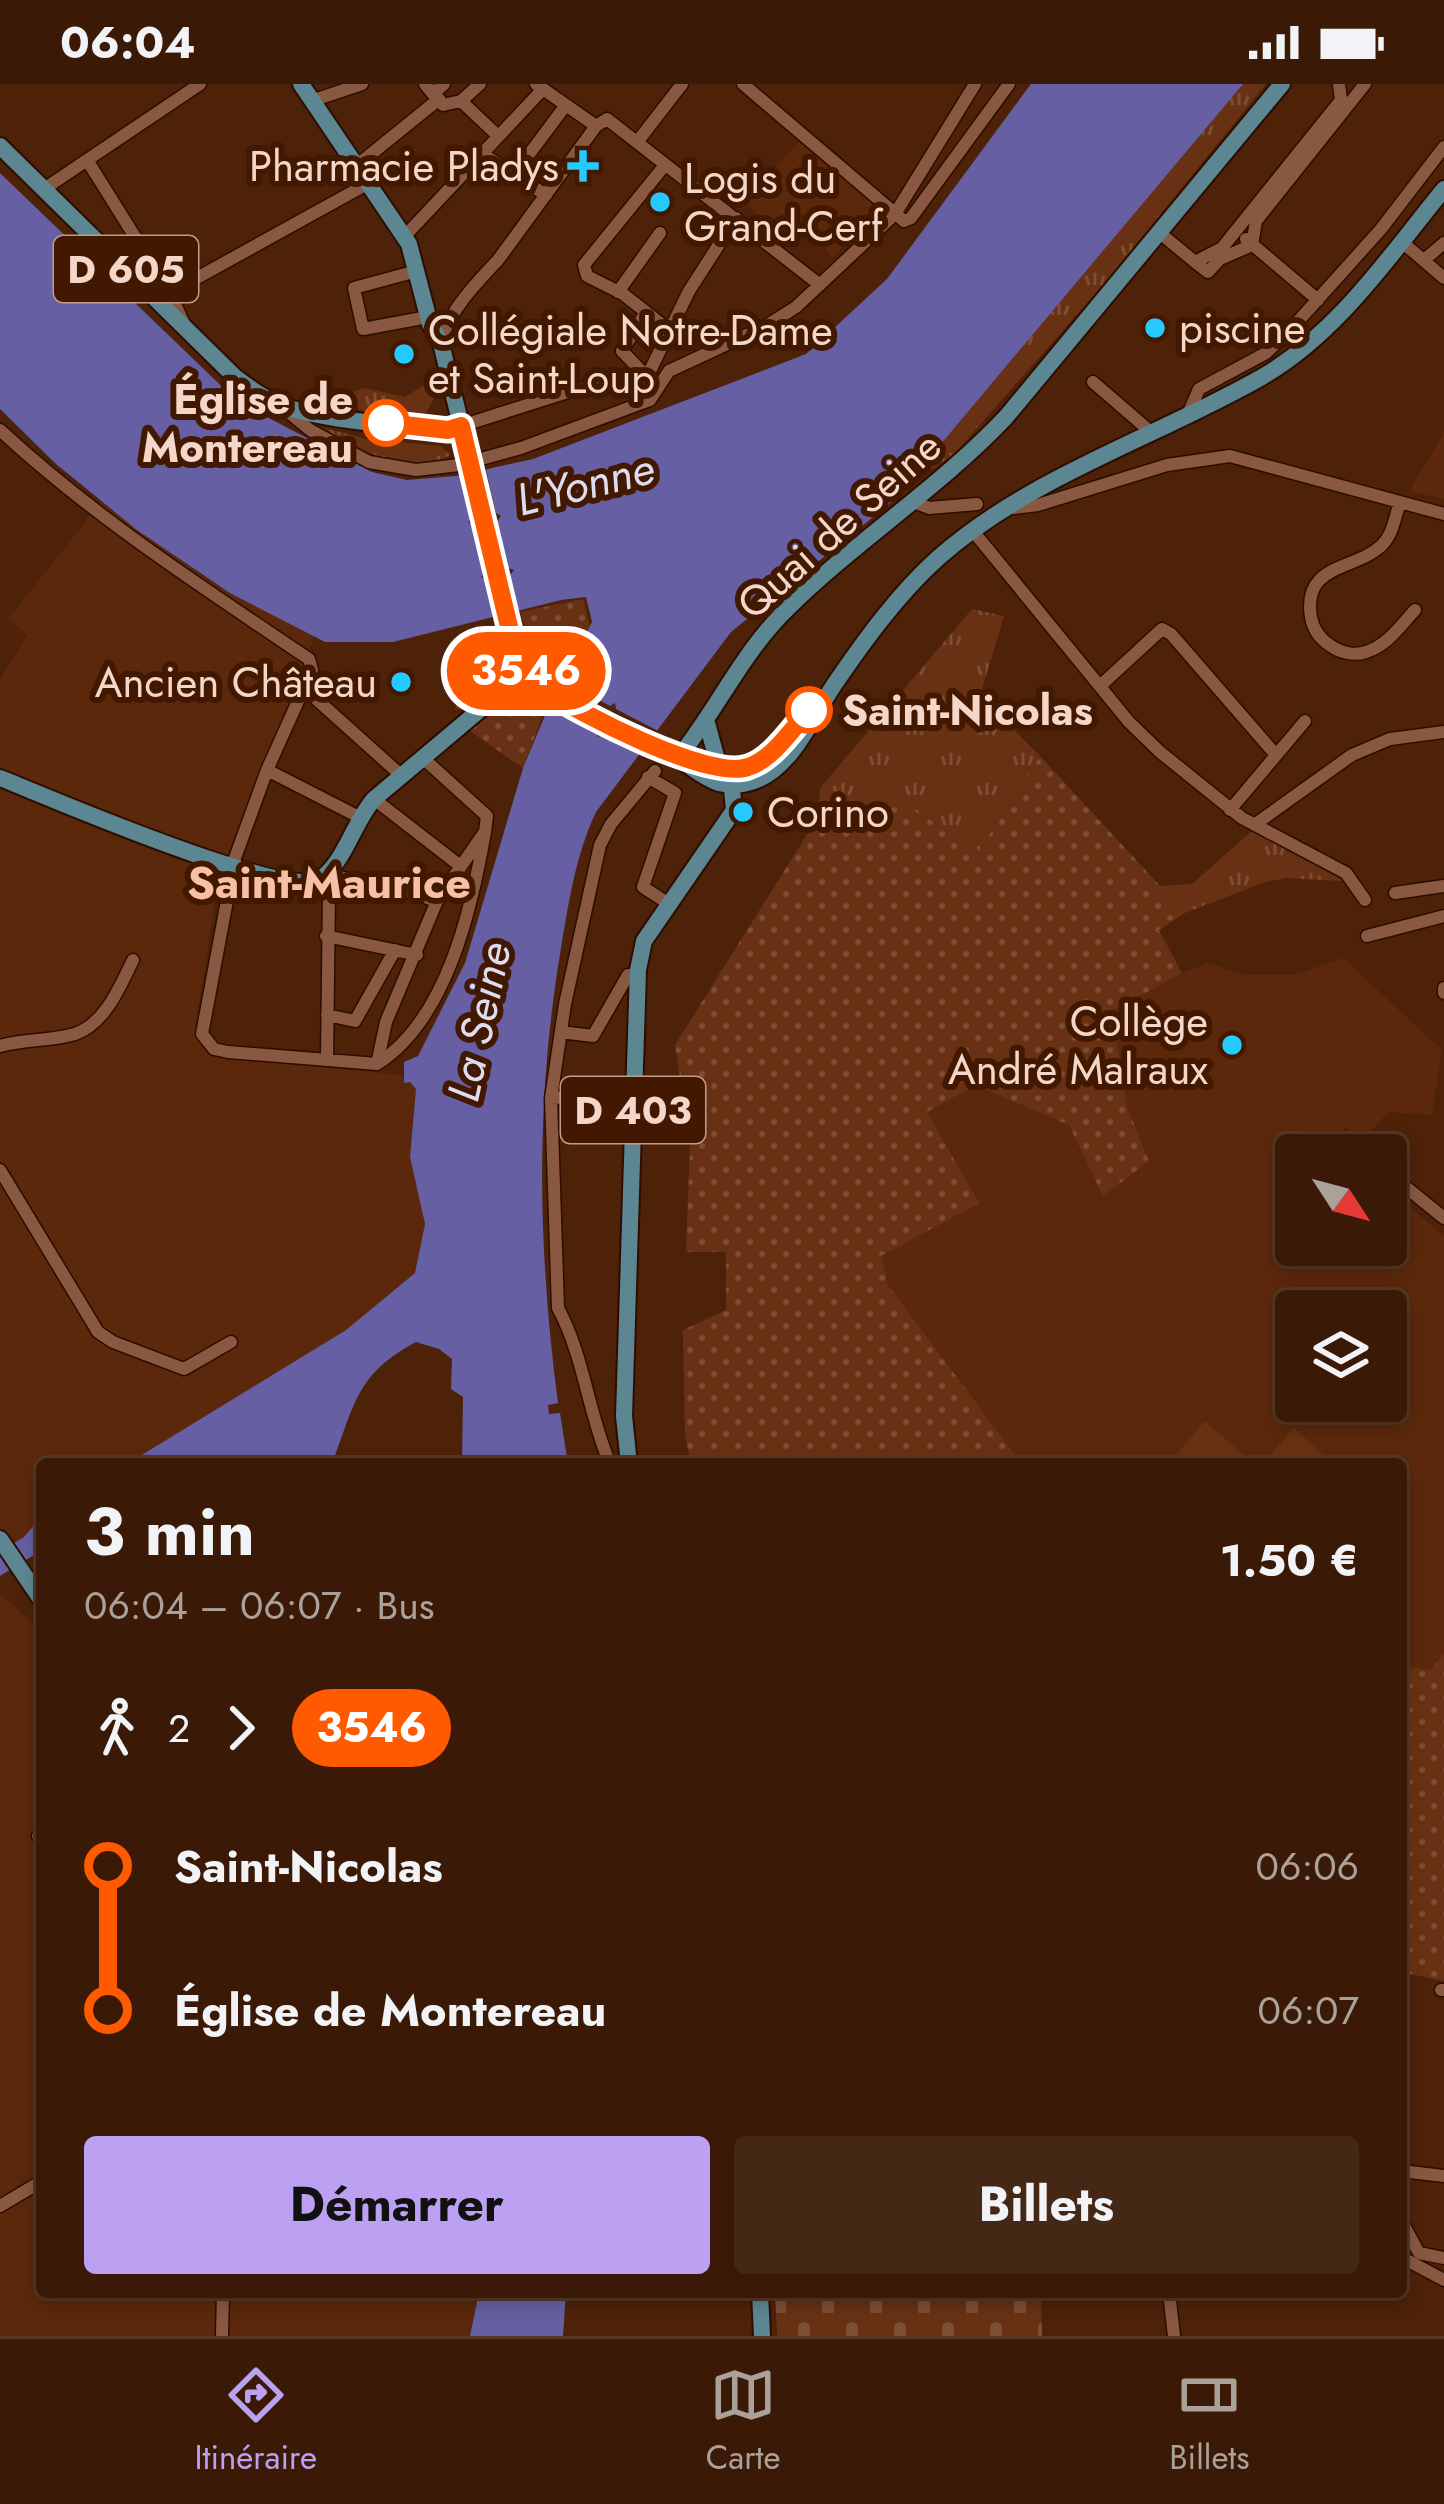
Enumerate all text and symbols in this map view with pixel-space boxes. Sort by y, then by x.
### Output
text: 06:04 [60,10,196,75]
place label: Pharmacie Pladys [249,136,559,197]
place label: Logis du Grand-Cerf [684,148,884,257]
marker: Pharmacie Pladys [570,153,596,179]
marker: Logis du Grand-Cerf [647,189,673,215]
road number: D 605 [54,236,198,302]
place label: piscine [1179,298,1305,359]
place label: Collégiale Notre-Dame et Saint-Loup [428,300,833,409]
marker: piscine [1142,315,1168,341]
marker: Collégiale Notre-Dame et Saint-Loup [391,341,417,367]
place label: Église de Montereau [142,369,353,478]
marker: Église de Montereau [364,401,408,445]
street label: Quai de Seine [723,417,955,633]
water label: L'Yonne [509,435,661,532]
line badge: 3546 [442,632,610,710]
text: 3546 [471,640,581,701]
place label: Ancien Château [95,652,377,713]
marker: Ancien Château [388,669,414,695]
place label: Saint-Nicolas [842,680,1093,741]
marker: Saint-Nicolas [787,688,831,732]
place label: Corino [767,782,889,843]
marker: Corino [730,799,756,825]
district label: Saint-Maurice [187,850,471,915]
water label: La Seine [430,936,528,1108]
place label: Collège André Malraux [948,991,1208,1100]
marker: Collège André Malraux [1219,1032,1245,1058]
road number: D 403 [561,1077,705,1143]
north arrow [1275,1134,1407,1266]
map controls [1275,1134,1407,1422]
button: layers [1275,1290,1407,1422]
text: 3 min [84,1484,255,1580]
text: 1.50 € [1220,1528,1359,1593]
text: 06:04 – 06:07 · Bus [84,1577,434,1634]
icon: walk [84,1695,150,1761]
icon: forward [208,1695,274,1761]
text: 3546 [316,1697,427,1758]
text: 2 [168,1700,190,1757]
text: Saint-Nicolas [174,1834,443,1899]
text: 06:06 [1256,1838,1359,1895]
text: Église de Montereau [174,1978,606,2043]
text: 06:07 [1258,1982,1359,2039]
button: Démarrer [84,2136,710,2274]
button: Billets [734,2136,1359,2274]
tab: Itinéraire [194,2362,317,2481]
tab: Carte [706,2362,780,2481]
tab: Billets [1169,2362,1250,2481]

